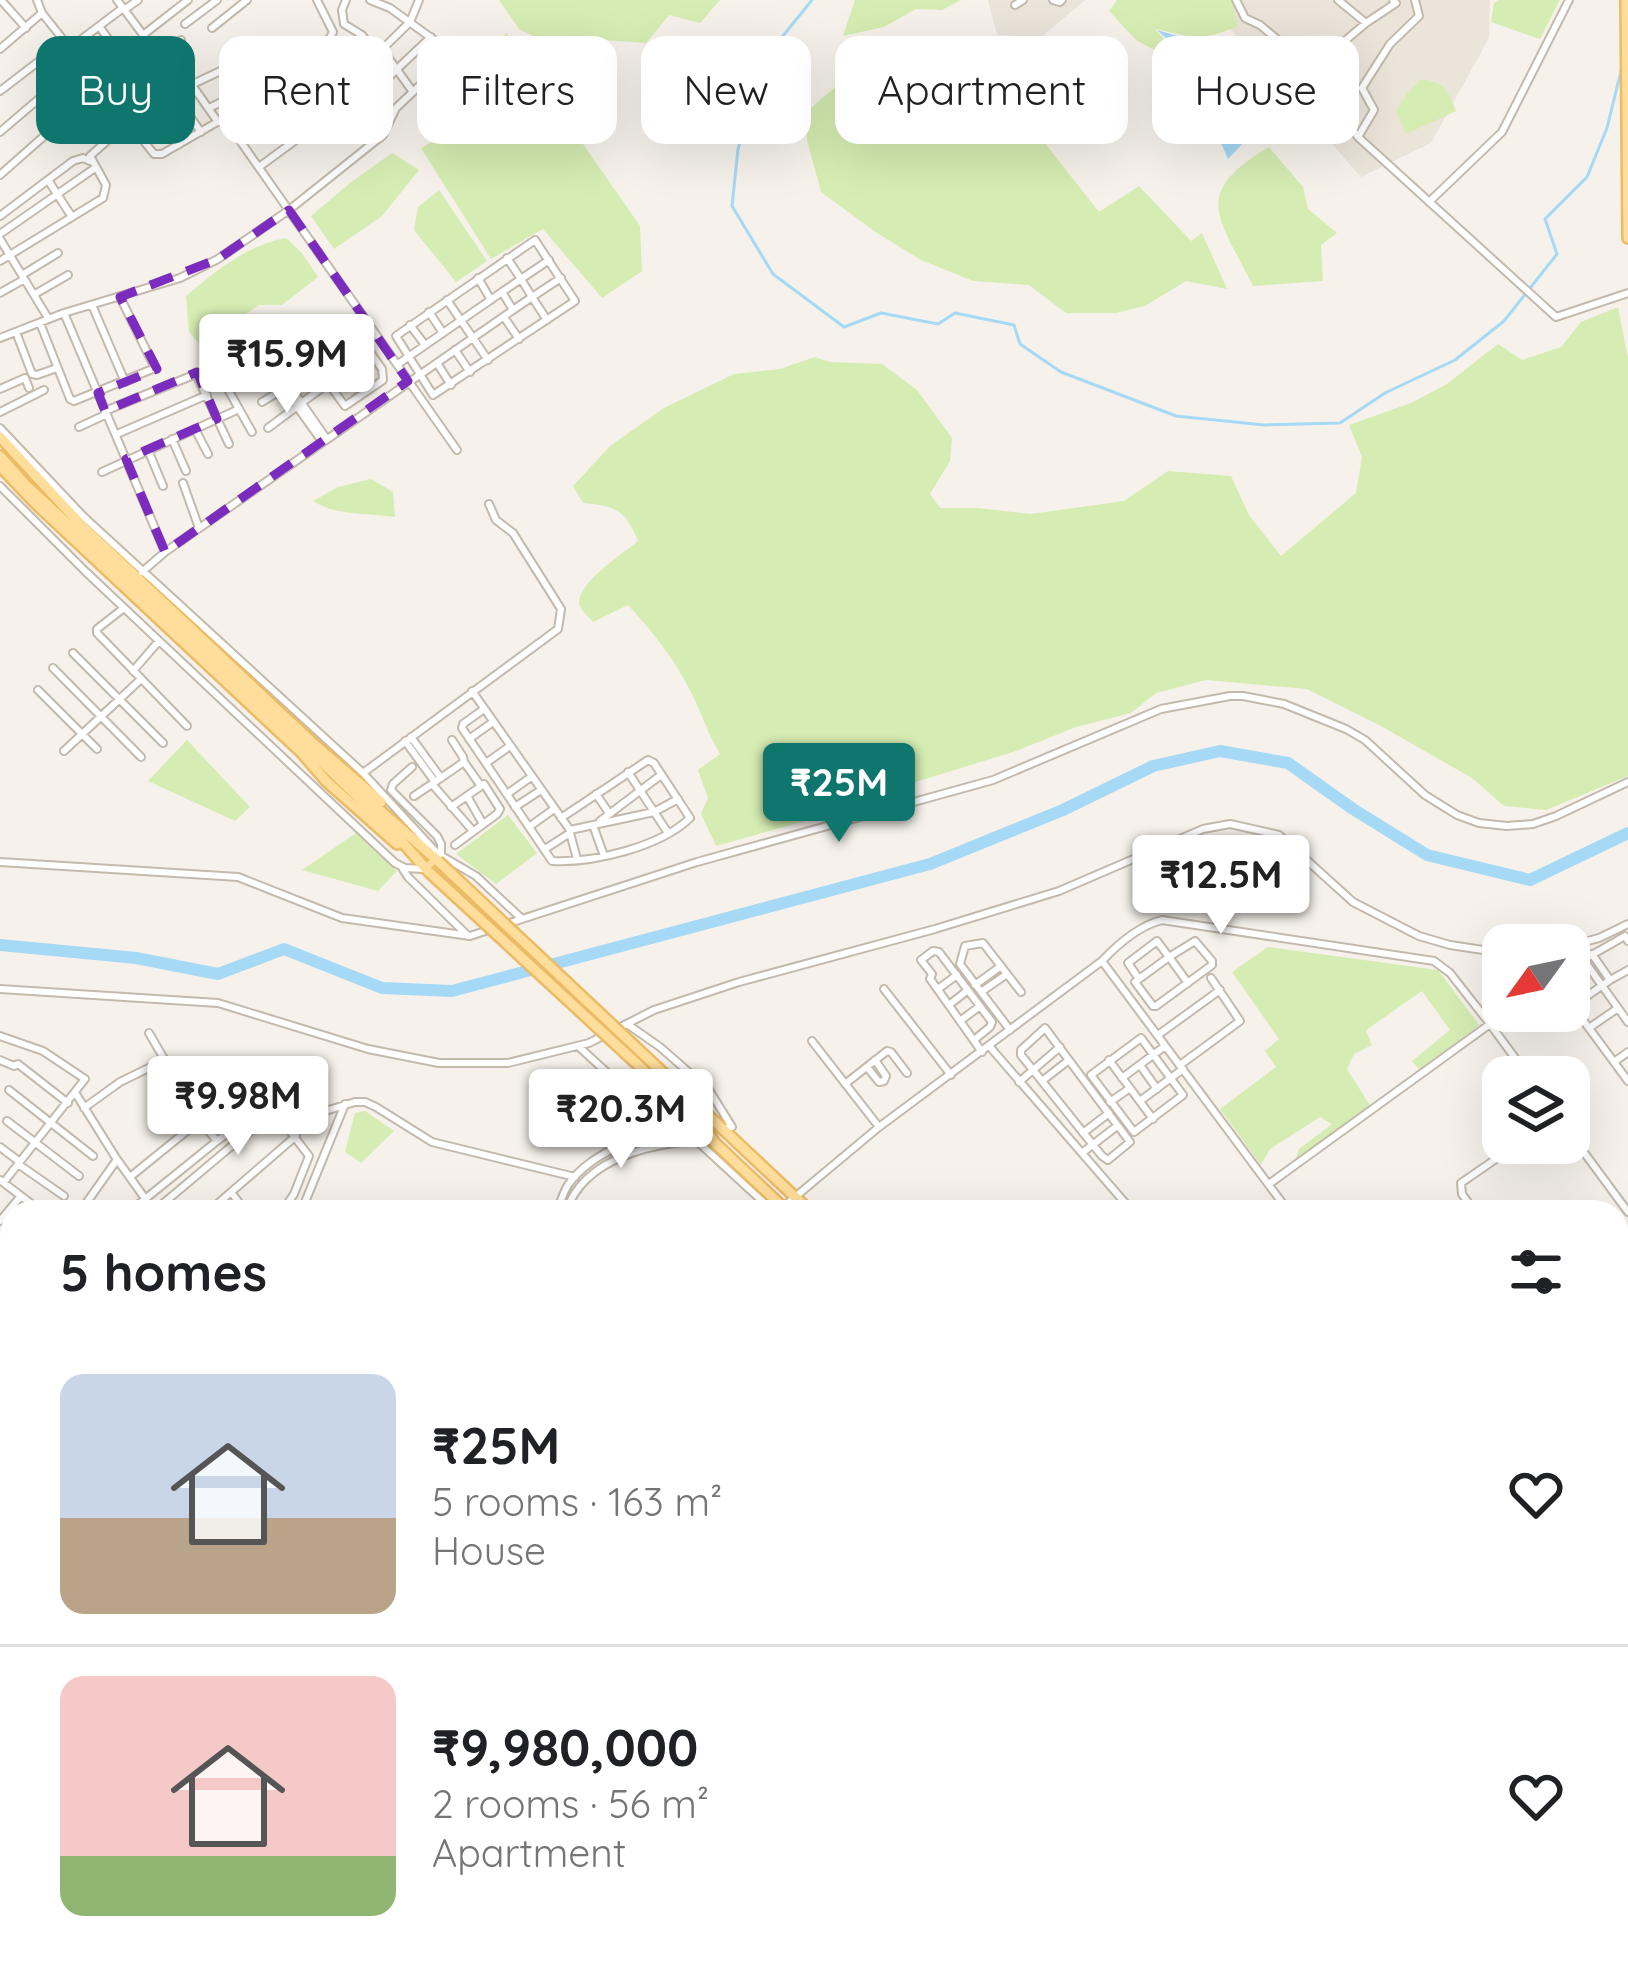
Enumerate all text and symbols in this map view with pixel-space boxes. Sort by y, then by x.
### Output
chip: Buy [36,36,195,144]
chip: Rent [219,36,393,144]
chip: Filters [417,36,617,144]
chip: New [641,36,811,144]
chip: Apartment [835,36,1128,144]
chip: House [1152,36,1359,144]
pin: ₹15.9M [189,314,385,416]
text: ₹15.9M [226,328,348,377]
pin: ₹25M [768,743,910,845]
text: ₹25M [790,757,888,806]
pin: ₹12.5M [1123,835,1319,937]
text: ₹12.5M [1159,849,1283,898]
north arrow [1482,924,1590,1032]
map controls [1482,924,1590,1164]
pin: ₹9.98M [140,1056,336,1158]
button: layers [1482,1056,1590,1164]
pin: ₹20.3M [523,1069,719,1171]
text: ₹9.98M [174,1070,302,1119]
text: ₹20.3M [556,1083,686,1132]
icon: filters [1503,1239,1569,1305]
text: 5 homes [60,1240,267,1304]
text: ₹25M [432,1413,560,1477]
icon: home [156,1422,300,1566]
icon: heart [1503,1461,1569,1527]
text: 5 rooms · 163 m² [432,1477,722,1526]
text: House [432,1526,546,1575]
text: ₹9,980,000 [432,1715,698,1779]
icon: home [156,1724,300,1868]
icon: heart [1503,1763,1569,1829]
text: 2 rooms · 56 m² [432,1779,709,1828]
text: Apartment [432,1828,626,1877]

